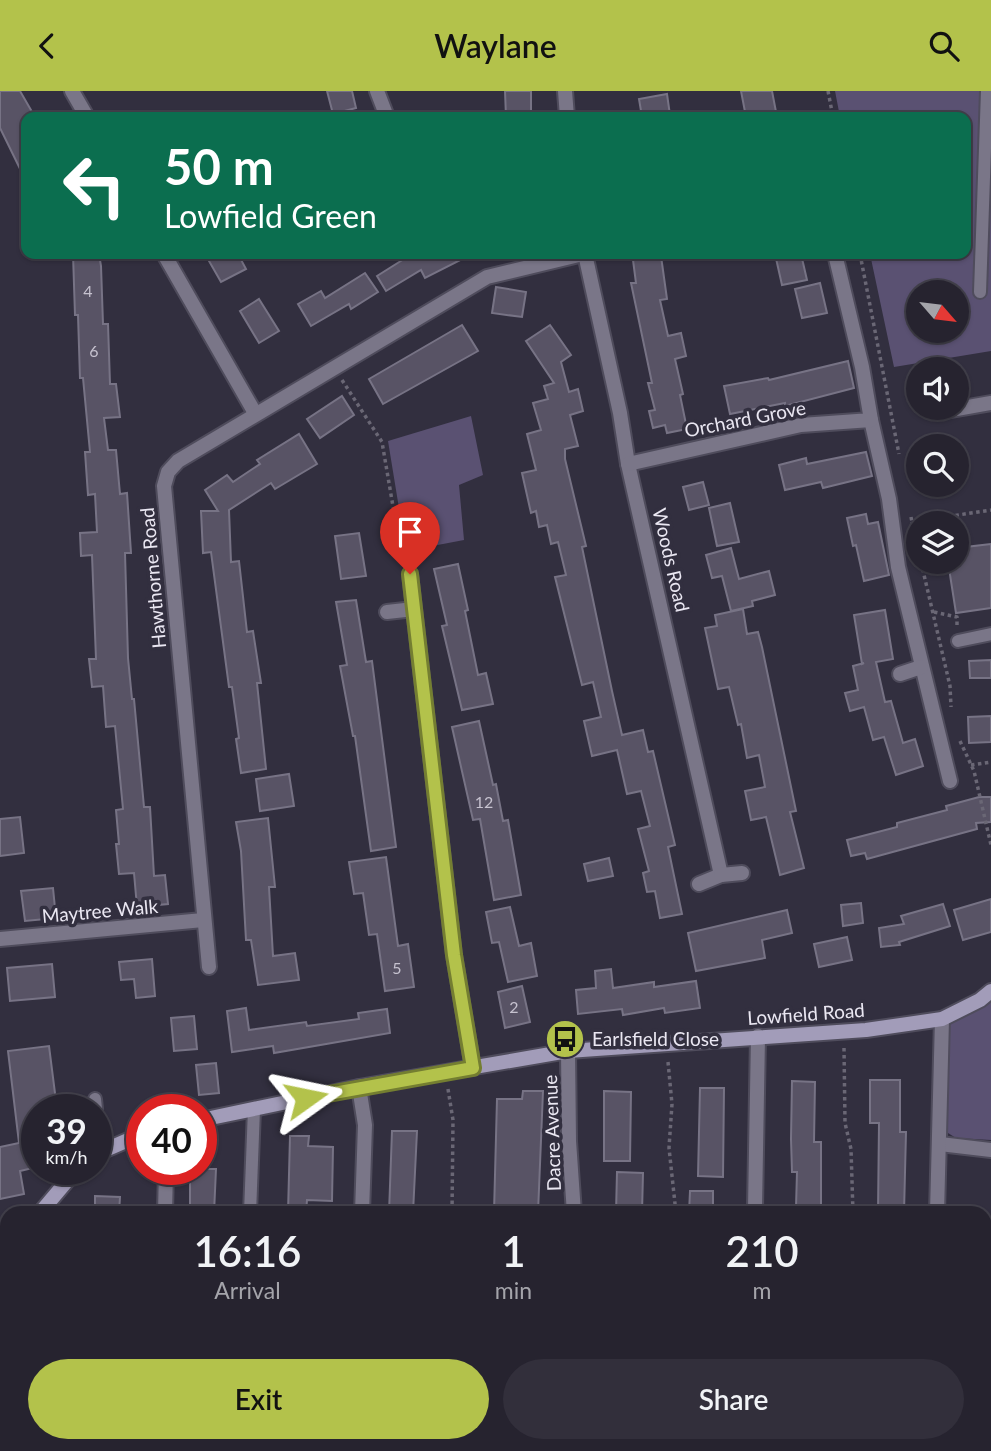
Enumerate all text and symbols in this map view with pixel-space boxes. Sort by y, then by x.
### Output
text: Waylane [434,26,557,65]
icon: back [28,27,66,65]
icon: search [925,27,963,65]
text: 50 m [164,137,274,195]
icon: left [49,140,140,231]
text: Lowfield Green [164,196,377,235]
north arrow [906,280,970,343]
map controls [906,280,969,574]
house number: 4 [83,281,93,300]
house number: 6 [89,341,99,360]
button: sound [906,357,969,420]
street label: Orchard Grove [682,395,807,442]
button: search [906,434,969,497]
pin [380,502,440,574]
street label: Woods Road [648,506,695,614]
street label: Hawthorne Road [135,507,170,649]
button: layers [906,511,969,574]
icon: arrive [391,513,429,551]
house number: 12 [475,792,493,811]
street label: Maytree Walk [41,894,159,927]
house number: 5 [392,958,402,977]
house number: 2 [509,997,519,1016]
street label: Lowfield Road [746,998,865,1029]
bus stop icon: Earlsfield Close [544,1018,586,1060]
place label: Earlsfield Close [592,1027,719,1050]
position arrow [269,1061,343,1135]
street label: Dacre Avenue [538,1074,565,1192]
speed limit sign: 40 [126,1094,217,1185]
text: 39 [46,1109,87,1151]
text: km/h [45,1146,88,1168]
text: 16:16 [193,1226,301,1276]
text: 1 [501,1226,526,1276]
text: 210 [726,1226,799,1276]
text: Arrival [214,1276,281,1304]
text: min [495,1276,532,1304]
text: m [753,1276,772,1304]
button: Exit [28,1359,489,1439]
button: Share [503,1359,964,1439]

